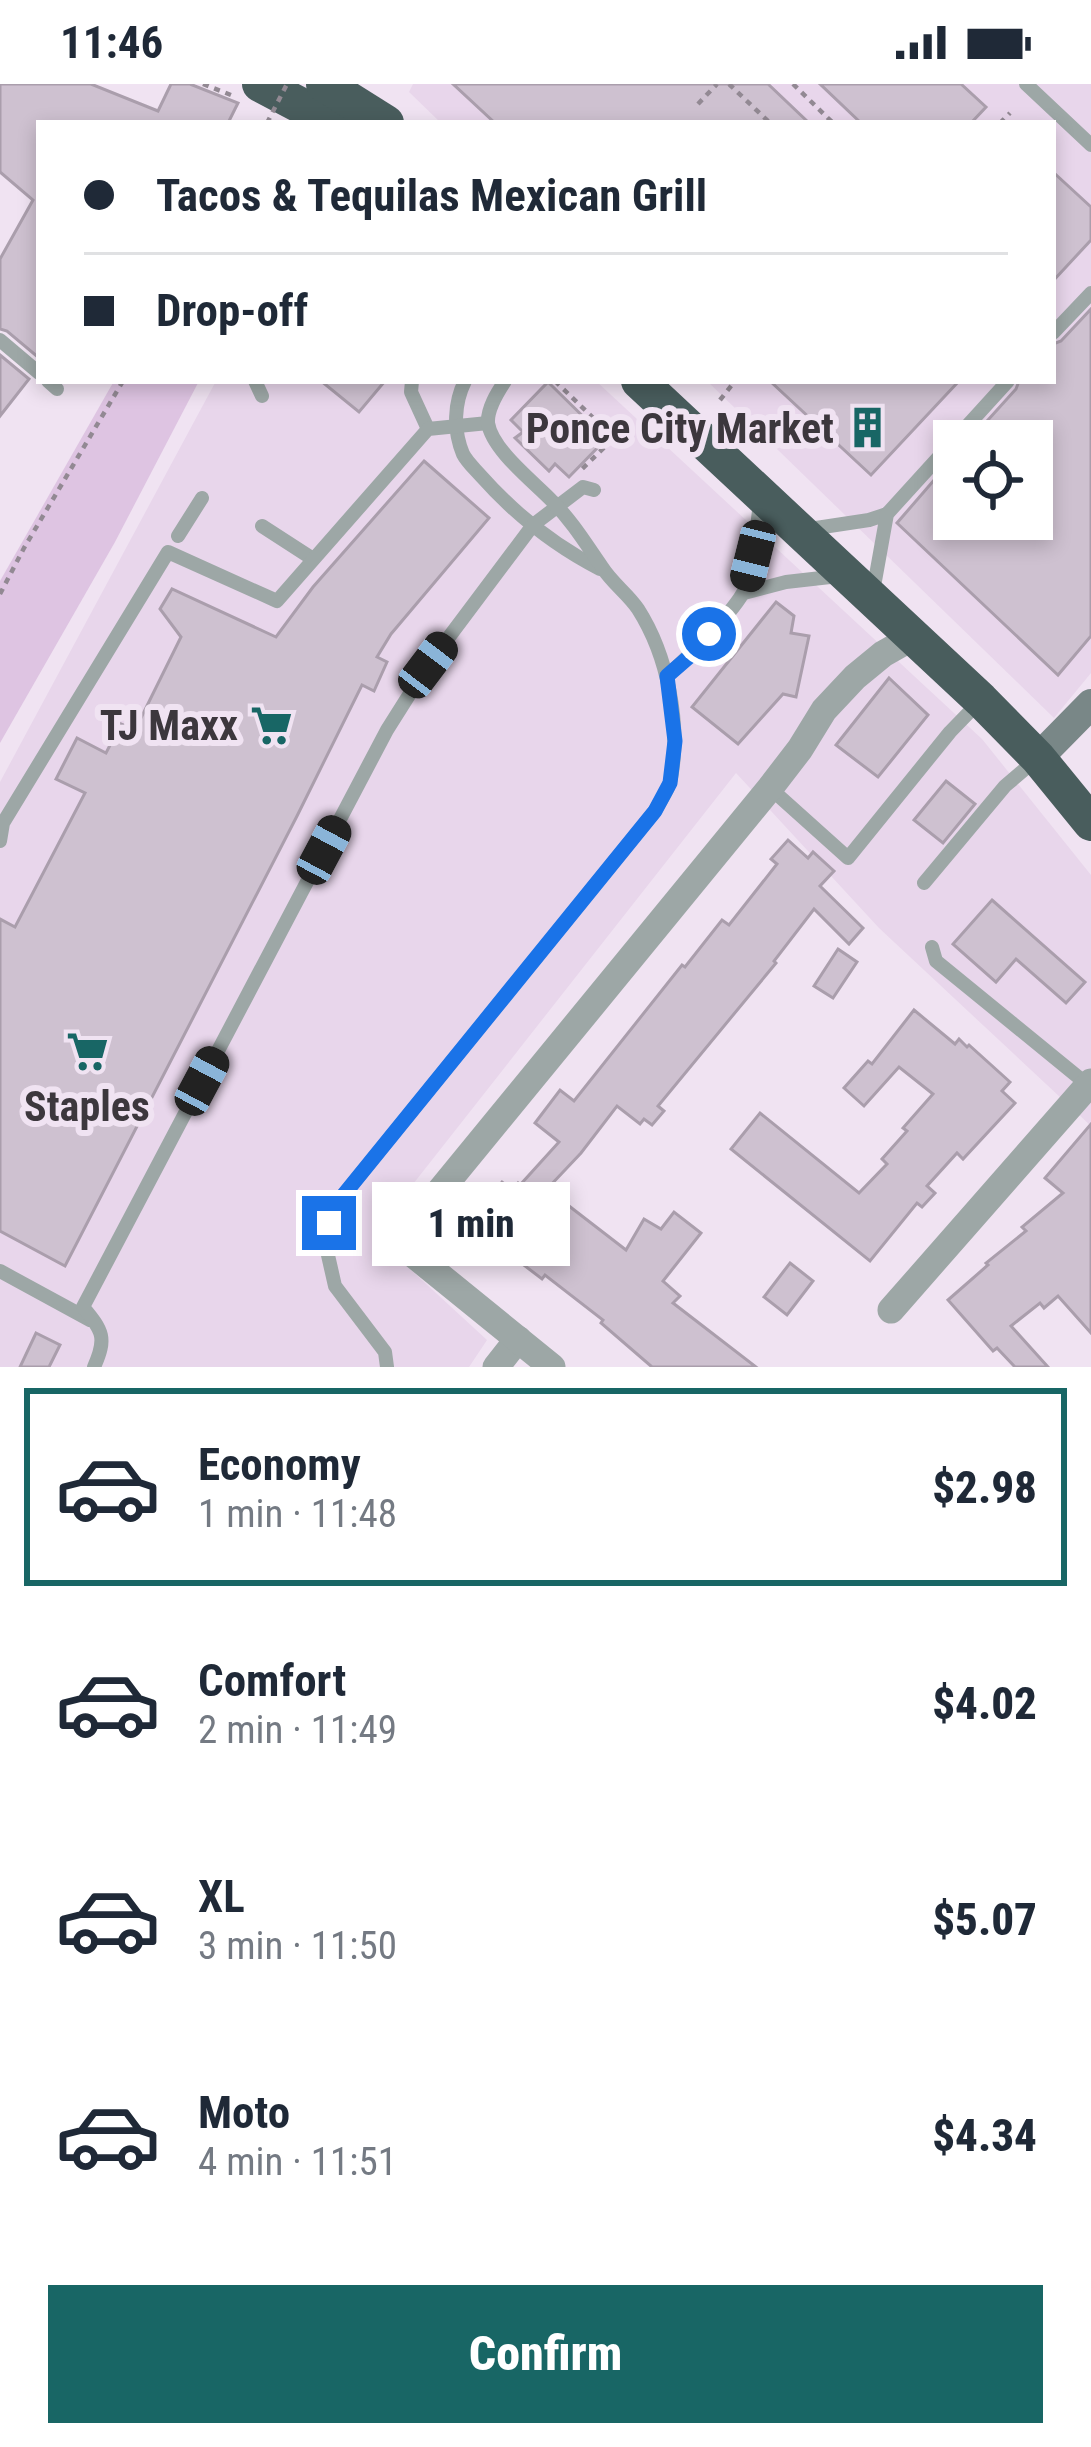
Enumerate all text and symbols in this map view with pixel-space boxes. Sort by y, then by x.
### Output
text: 11:46 [60,16,163,69]
text: Tacos & Tequilas Mexican Grill [156,169,707,222]
text: Drop-off [156,284,308,337]
place label: Ponce City Market [526,404,834,453]
building icon: Ponce City Market [845,405,891,451]
map controls [933,420,1053,540]
button: locate [933,420,1053,540]
car [727,517,779,595]
route start [682,607,736,661]
car [392,625,464,705]
place label: TJ Maxx [100,701,238,750]
supermarket icon: TJ Maxx [249,702,295,748]
car [291,810,357,890]
supermarket icon: Staples [64,1029,110,1075]
car [169,1041,235,1121]
place label: Staples [24,1082,150,1131]
callout: 1 min [371,1181,569,1265]
route end [302,1196,356,1250]
text: 1 min [428,1201,514,1247]
icon: car [54,1433,162,1541]
text: Economy [198,1438,361,1491]
text: $2.98 [932,1461,1037,1514]
text: 1 min · 11:48 [198,1491,397,1537]
icon: car [54,1649,162,1757]
text: Comfort [198,1654,346,1707]
text: $4.02 [932,1677,1037,1730]
text: 2 min · 11:49 [198,1707,397,1753]
icon: car [54,1865,162,1973]
text: XL [198,1870,245,1923]
text: $5.07 [932,1893,1037,1946]
text: 3 min · 11:50 [198,1923,397,1969]
icon: car [54,2081,162,2189]
text: Moto [198,2086,290,2139]
text: $4.34 [932,2109,1037,2162]
text: 4 min · 11:51 [198,2139,397,2185]
button: Confirm [48,2285,1043,2423]

